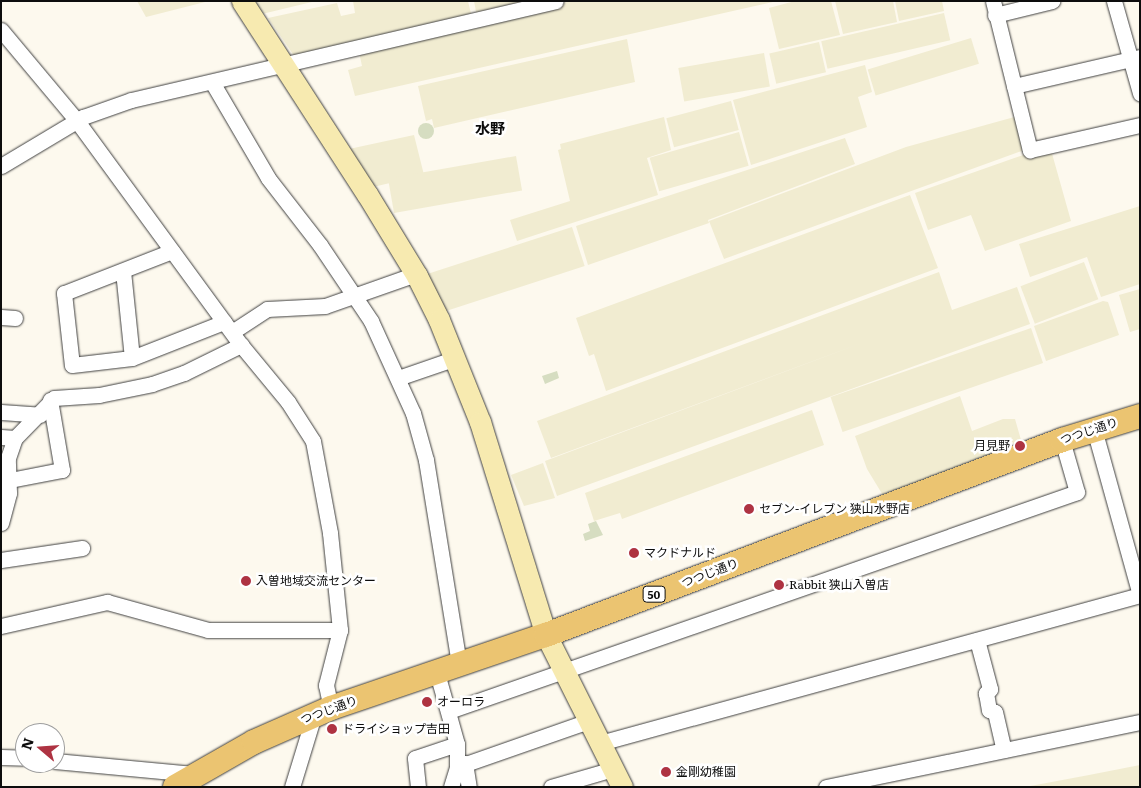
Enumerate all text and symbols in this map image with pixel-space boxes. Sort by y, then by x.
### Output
district label: 水野 [475,119,505,137]
street label: つつじ通り [1058,415,1120,447]
place label: 月見野 [974,439,1010,453]
marker: 月見野 [1014,440,1026,452]
place label: セブン-イレブン 狭山水野店 [759,502,910,516]
marker: セブン-イレブン 狭山水野店 [743,503,755,515]
place label: マクドナルド [644,546,716,560]
marker: マクドナルド [628,547,640,559]
street label: つつじ通り [679,556,741,590]
place label: 入曽地域交流センター [256,574,376,588]
marker: 入曽地域交流センター [240,575,252,587]
place label: Rabbit 狭山入曽店 [789,578,889,592]
marker: Rabbit 狭山入曽店 [773,579,785,591]
road number: 50 [642,586,666,602]
street label: つつじ通り [298,693,360,727]
place label: オーロラ [437,695,485,709]
marker: オーロラ [421,696,433,708]
place label: ドライショップ吉田 [342,722,450,736]
north arrow [15,723,65,773]
marker: ドライショップ吉田 [326,723,338,735]
text: N [15,735,38,752]
place label: 金剛幼稚園 [676,765,736,779]
marker: 金剛幼稚園 [660,766,672,778]

